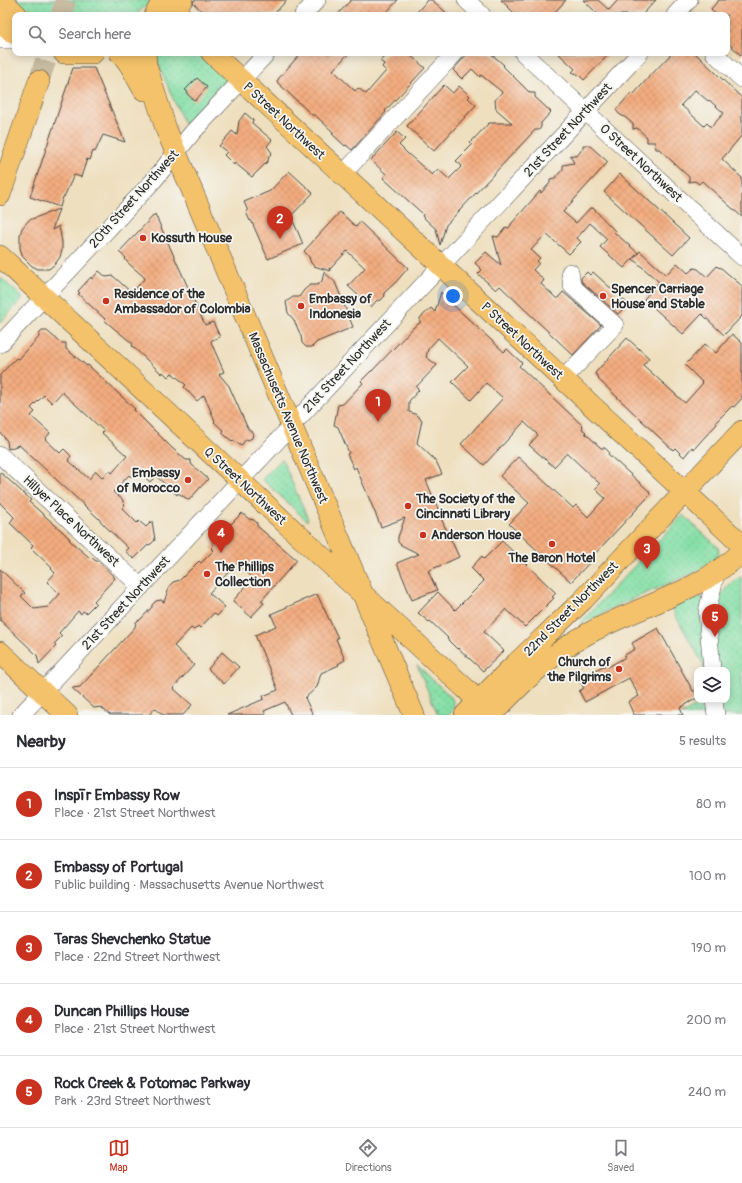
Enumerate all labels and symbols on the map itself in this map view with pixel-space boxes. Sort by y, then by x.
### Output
street label: P Street Northwest [240,79,329,164]
street label: 21st Street Northwest [520,79,616,180]
street label: O Street Northwest [596,121,686,206]
street label: 20th Street Northwest [86,146,183,251]
pin: 2 [267,206,293,239]
place label: Kossuth House [151,230,232,246]
marker: Kossuth House [138,233,148,243]
place label: Spencer Carriage House and Stable [611,281,705,312]
place label: Residence of the Ambassador of Colombia [114,286,250,317]
your location [443,286,463,306]
place label: Embassy of Indonesia [309,291,373,322]
marker: Spencer Carriage House and Stable [598,291,608,301]
marker: Residence of the Ambassador of Colombia [101,296,111,306]
street label: P Street Northwest [478,299,567,384]
marker: Embassy of Indonesia [296,301,306,311]
street label: 21st Street Northwest [300,316,394,416]
street label: Massachusetts Avenue Northwest [245,330,332,507]
pin: 1 [365,389,391,422]
street label: Q Street Northwest [200,444,290,529]
place label: Embassy of Morocco [116,465,180,496]
street label: Hillyer Place Northwest [19,472,123,570]
marker: Embassy of Morocco [183,475,193,485]
place label: The Society of the Cincinnati Library [415,491,515,522]
marker: The Society of the Cincinnati Library [403,501,413,511]
pin: 4 [208,520,234,553]
place label: Anderson House [431,527,522,543]
marker: Anderson House [418,530,428,540]
pin: 3 [634,536,660,569]
marker: The Baron Hotel [547,539,557,549]
place label: The Baron Hotel [507,550,596,566]
street label: 21st Street Northwest [78,552,174,653]
street label: 22nd Street Northwest [520,558,622,660]
place label: The Phillips Collection [214,559,274,590]
marker: The Phillips Collection [202,569,212,579]
pin: 5 [702,604,728,637]
place label: Church of the Pilgrims [546,654,612,685]
marker: Church of the Pilgrims [614,664,624,674]

